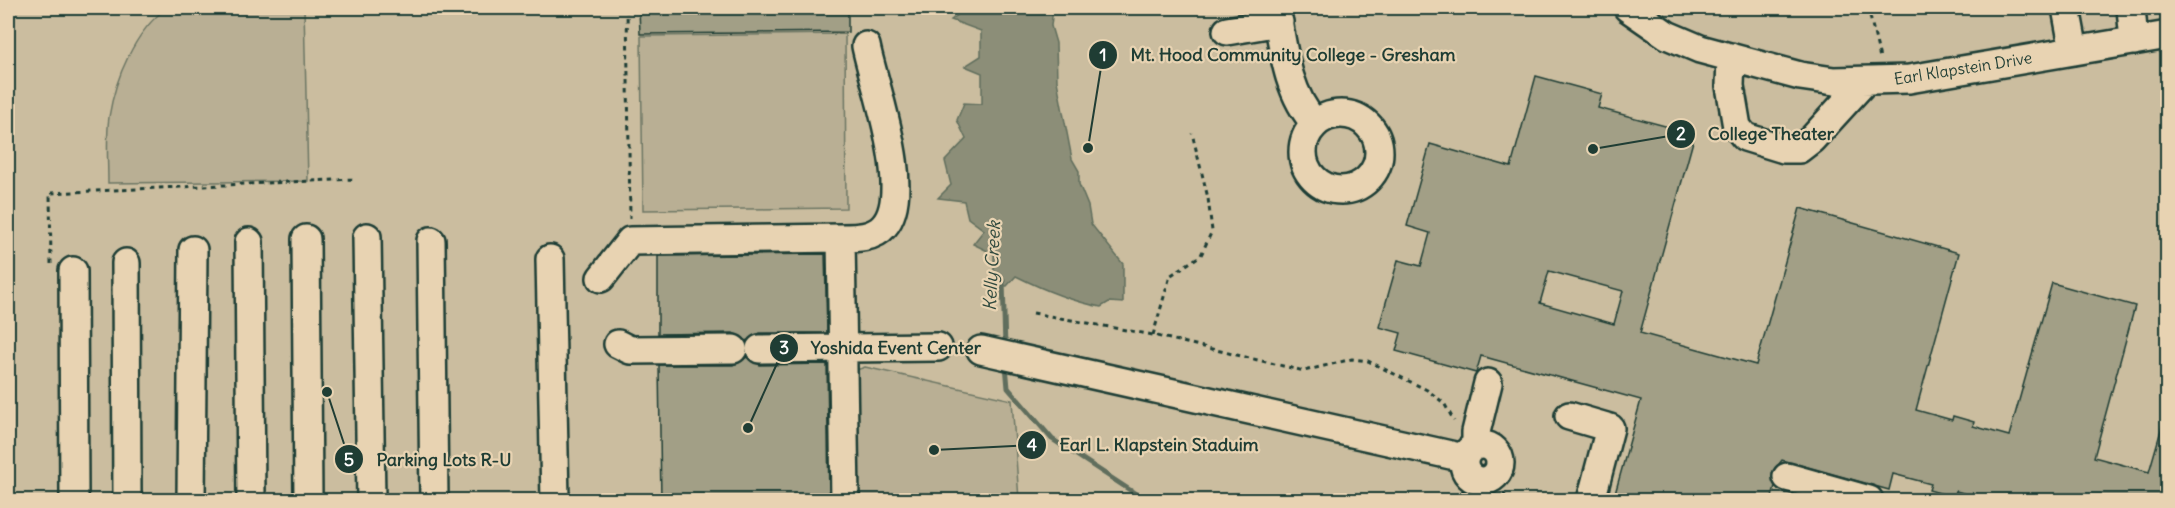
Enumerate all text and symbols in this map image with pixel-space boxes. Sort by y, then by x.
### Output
callout: Mt. Hood Community College - Gresham [1088,37,1468,73]
text: 1 [1099,43,1107,66]
text: Mt. Hood Community College - Gresham [1130,43,1456,66]
street label: Earl Klapstein Drive [1893,47,2033,89]
callout: College Theater [1666,116,1846,152]
text: 2 [1676,122,1686,145]
text: College Theater [1708,122,1835,145]
water label: Kelly Creek [978,219,1005,312]
callout: Yoshida Event Center [769,330,993,366]
text: 3 [779,336,789,359]
text: Yoshida Event Center [810,336,982,359]
callout: Earl L. Klapstein Staduim [1017,427,1270,463]
text: 4 [1027,433,1038,456]
text: Earl L. Klapstein Staduim [1059,433,1259,456]
callout: Parking Lots R-U [334,441,524,477]
text: 5 [344,448,354,471]
text: Parking Lots R-U [376,448,512,471]

